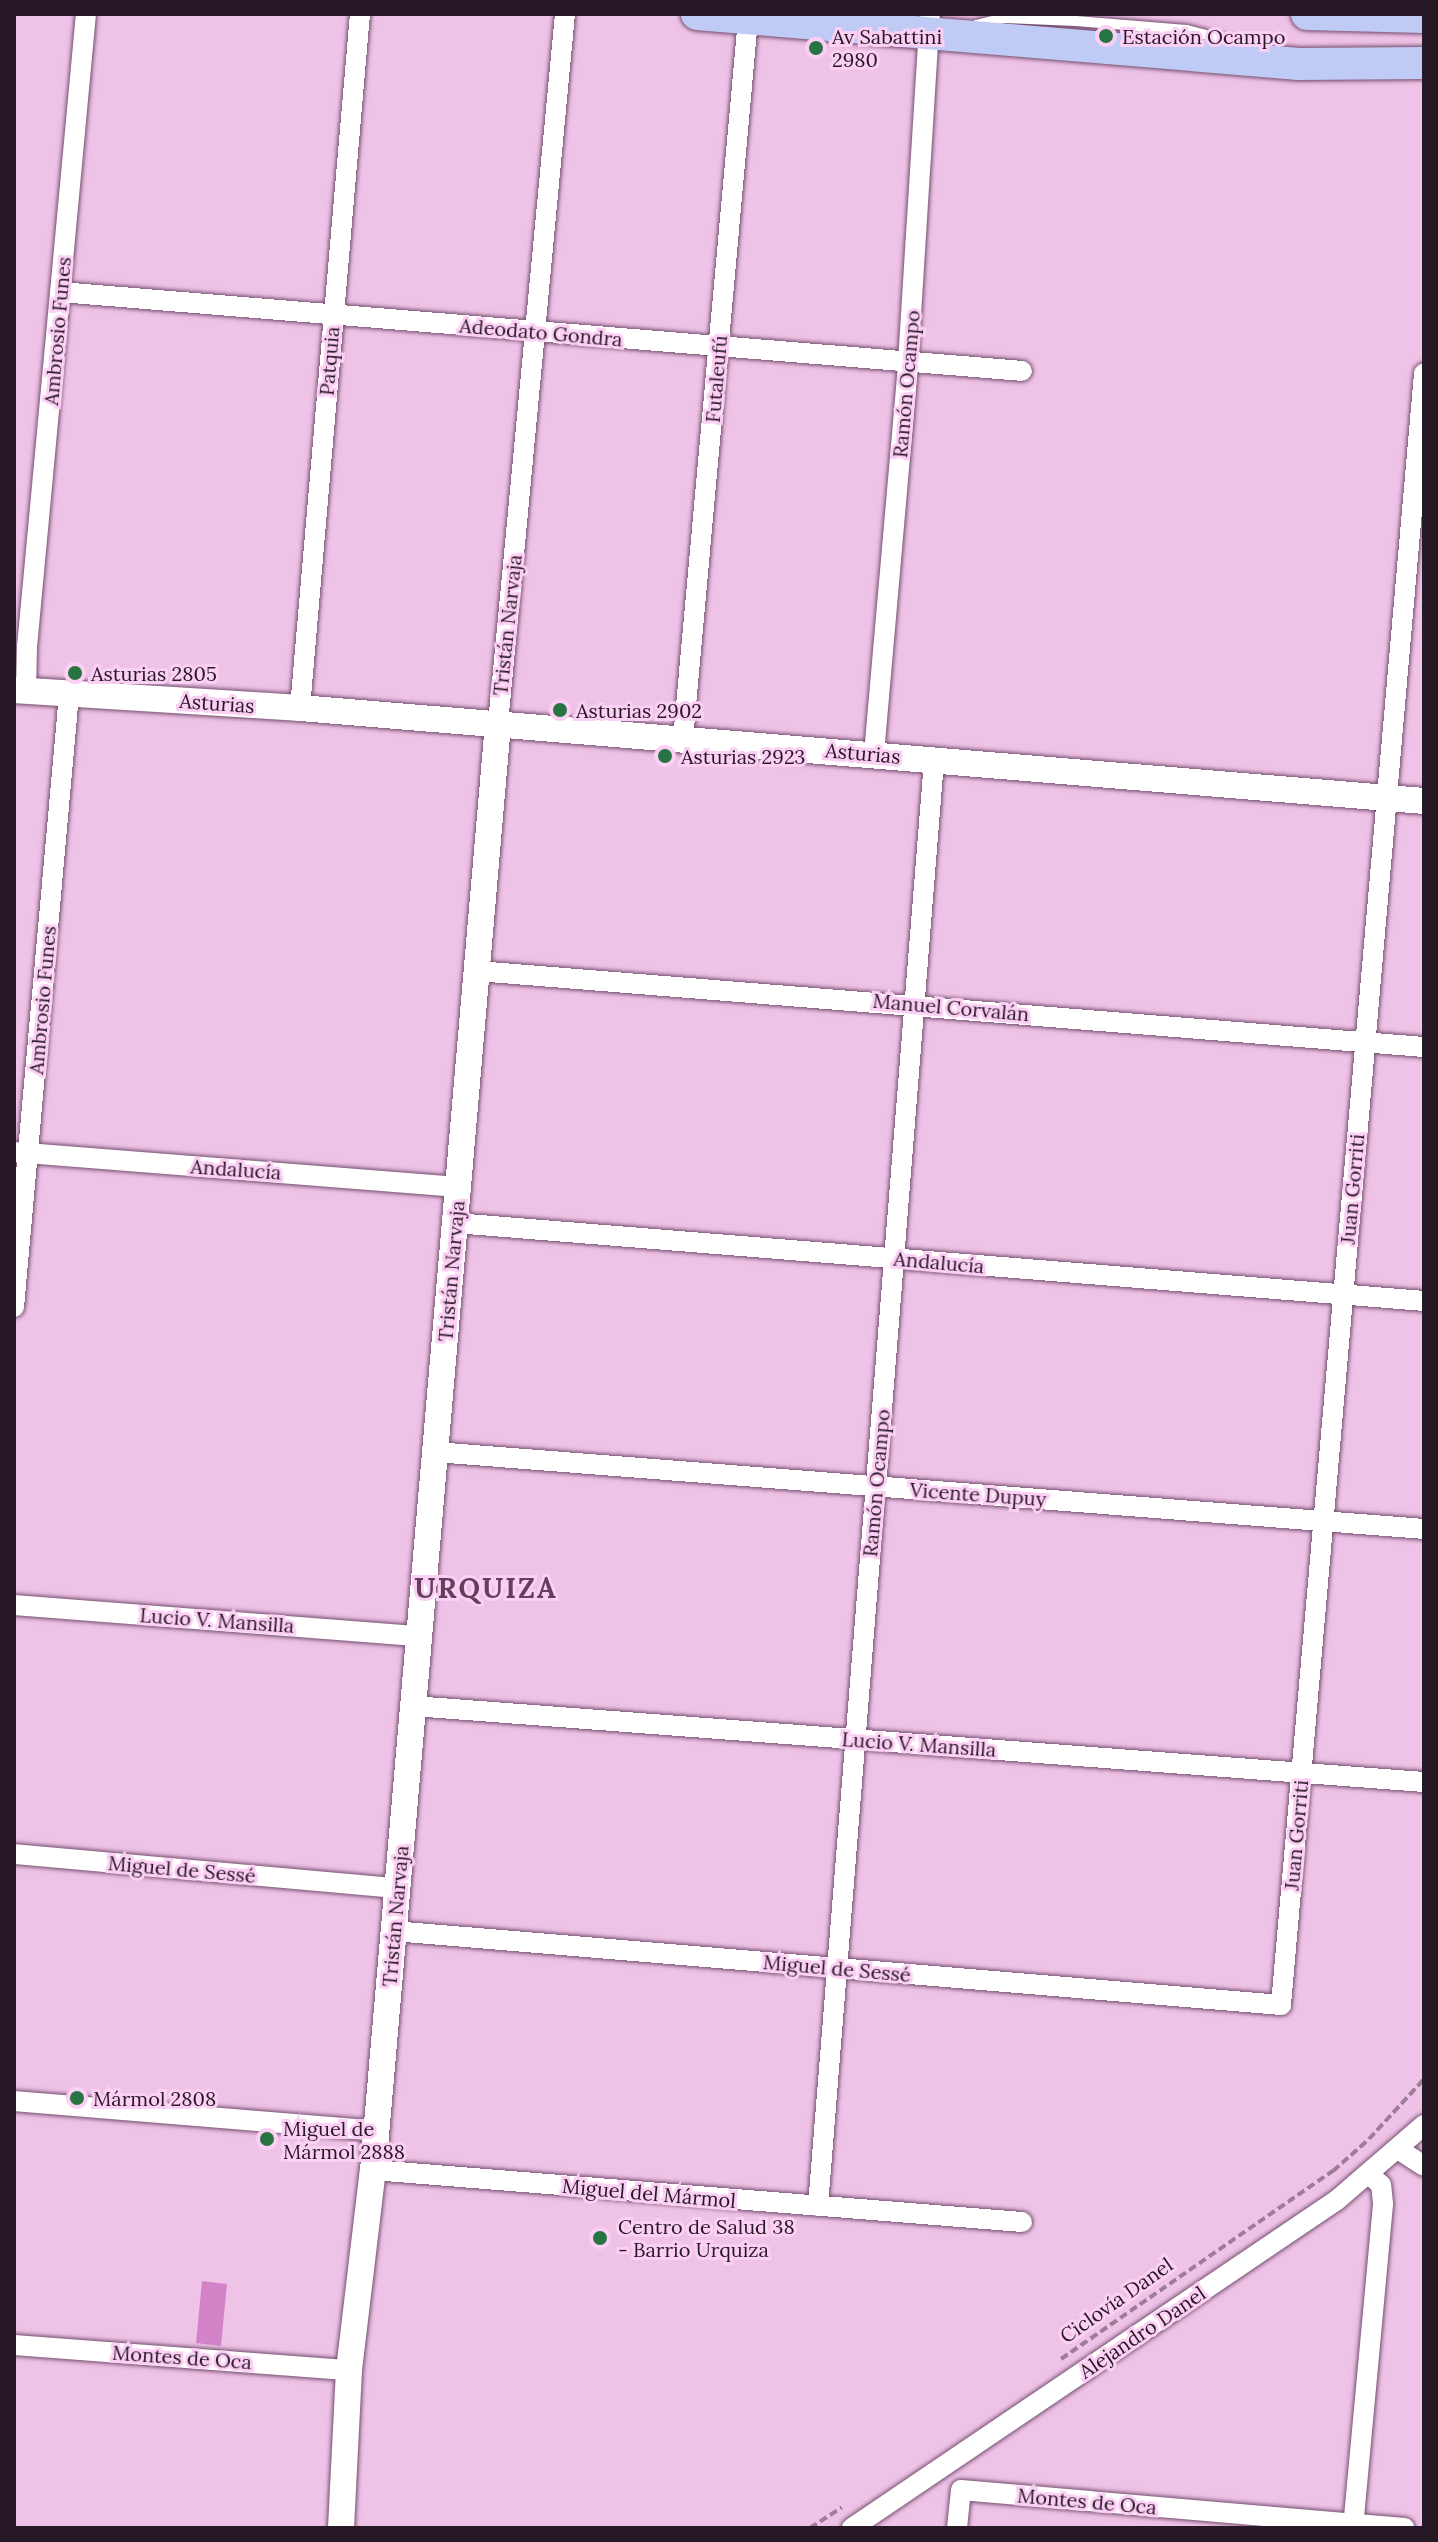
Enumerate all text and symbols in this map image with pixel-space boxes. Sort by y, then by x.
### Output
place label: Av Sabattini 2980 [832,24,942,71]
place label: Estación Ocampo [1122,24,1285,48]
marker: Estación Ocampo [1097,27,1115,45]
marker: Av Sabattini 2980 [807,39,825,57]
street label: Ambrosio Funes [39,256,75,406]
street label: Ramón Ocampo [888,309,924,459]
street label: Adeodato Gondra [458,313,624,351]
street label: Patquia [314,325,344,397]
street label: Futaleufú [700,334,732,424]
street label: Tristán Narvaja [488,553,526,697]
place label: Asturias 2805 [91,661,217,685]
marker: Asturias 2805 [66,664,84,682]
street label: Asturias [179,688,255,718]
place label: Asturias 2902 [576,698,702,722]
marker: Asturias 2902 [551,701,569,719]
street label: Asturias [824,738,902,768]
place label: Asturias 2923 [681,744,805,768]
marker: Asturias 2923 [656,747,674,765]
street label: Ambrosio Funes [24,925,60,1075]
street label: Manuel Corvalán [872,988,1030,1026]
street label: Juan Gorriti [1335,1133,1369,1245]
street label: Andalucía [190,1154,282,1184]
street label: Tristán Narvaja [433,1199,469,1343]
street label: Andalucía [893,1246,985,1278]
street label: Ramón Ocampo [858,1408,894,1558]
street label: Vicente Dupuy [909,1477,1047,1511]
district label: URQUIZA [414,1571,558,1605]
street label: Lucio V. Mansilla [139,1603,295,1637]
street label: Lucio V. Mansilla [841,1727,997,1761]
street label: Juan Gorriti [1279,1779,1313,1891]
street label: Tristán Narvaja [377,1844,413,1988]
street label: Miguel de Sessé [107,1851,257,1887]
street label: Miguel de Sessé [762,1950,912,1986]
place label: Mármol 2808 [93,2086,216,2110]
marker: Mármol 2808 [68,2089,86,2107]
place label: Miguel de Mármol 2888 [283,2116,405,2163]
marker: Miguel de Mármol 2888 [258,2130,276,2148]
street label: Miguel del Mármol [561,2173,737,2213]
place label: Centro de Salud 38 - Barrio Urquiza [618,2214,795,2261]
marker: Centro de Salud 38 - Barrio Urquiza [589,2227,611,2249]
street label: Ciclovía Danel [1055,2252,1177,2348]
street label: Alejandro Danel [1074,2281,1210,2383]
street label: Montes de Oca [111,2340,253,2374]
street label: Montes de Oca [1016,2483,1158,2519]

